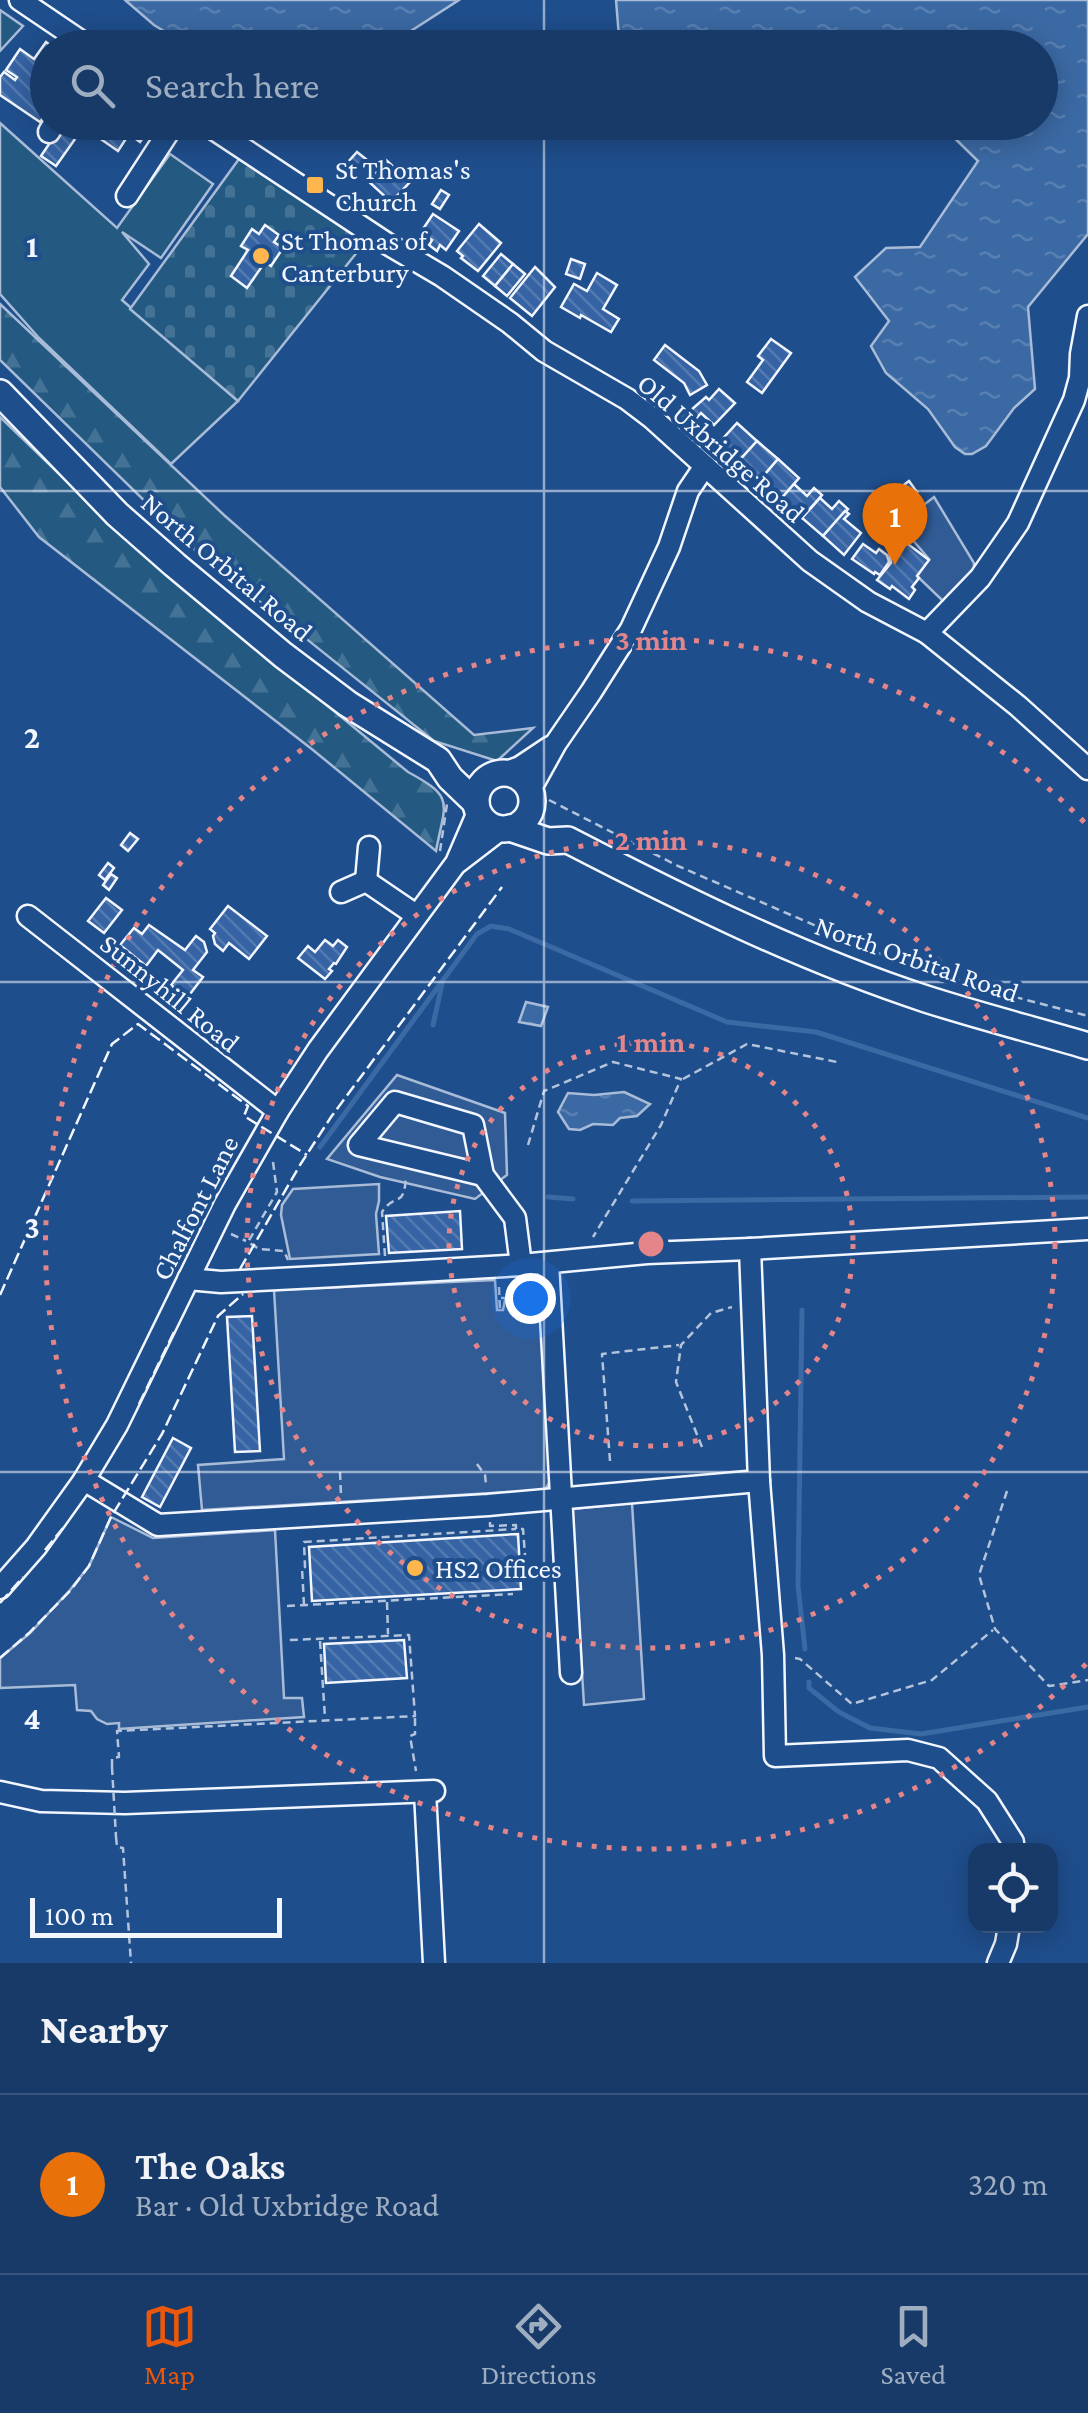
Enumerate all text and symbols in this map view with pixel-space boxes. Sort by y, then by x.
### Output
search box [30,30,1058,140]
icon: search [65,58,120,113]
text: Search here [145,64,319,106]
place label: St Thomas's Church [335,154,471,217]
marker: St Thomas's Church [304,174,326,196]
place label: St Thomas of Canterbury [281,225,428,288]
text: 1 [26,228,38,264]
marker: St Thomas of Canterbury [250,245,272,267]
street label: Old Uxbridge Road [631,367,811,529]
pin: 1 [862,482,928,565]
street label: North Orbital Road [135,487,319,648]
text: 3 min [615,623,687,656]
text: 2 [24,719,40,755]
text: 2 min [615,823,687,856]
street label: North Orbital Road [811,910,1023,1008]
street label: Sunnyhill Road [94,927,246,1059]
text: 1 min [617,1025,685,1058]
street label: Chalfont Lane [145,1131,245,1285]
text: 3 [24,1209,40,1245]
centre of rings [633,1226,669,1262]
your location [505,1273,556,1324]
place label: HS2 Offices [435,1553,562,1584]
marker: HS2 Offices [404,1557,426,1579]
text: 4 [23,1700,41,1736]
map controls [968,1843,1058,1933]
button: locate [968,1843,1058,1933]
scale bar [30,1893,282,1938]
text: 100 m [45,1900,114,1931]
text: Nearby [40,2005,168,2052]
text: The Oaks [135,2145,285,2187]
text: 1 [67,2166,78,2202]
text: 320 m [968,2166,1048,2202]
text: Bar · Old Uxbridge Road [135,2187,439,2223]
tab: Map [142,2299,197,2390]
tab: Directions [481,2299,597,2390]
tab: Saved [880,2299,946,2390]

